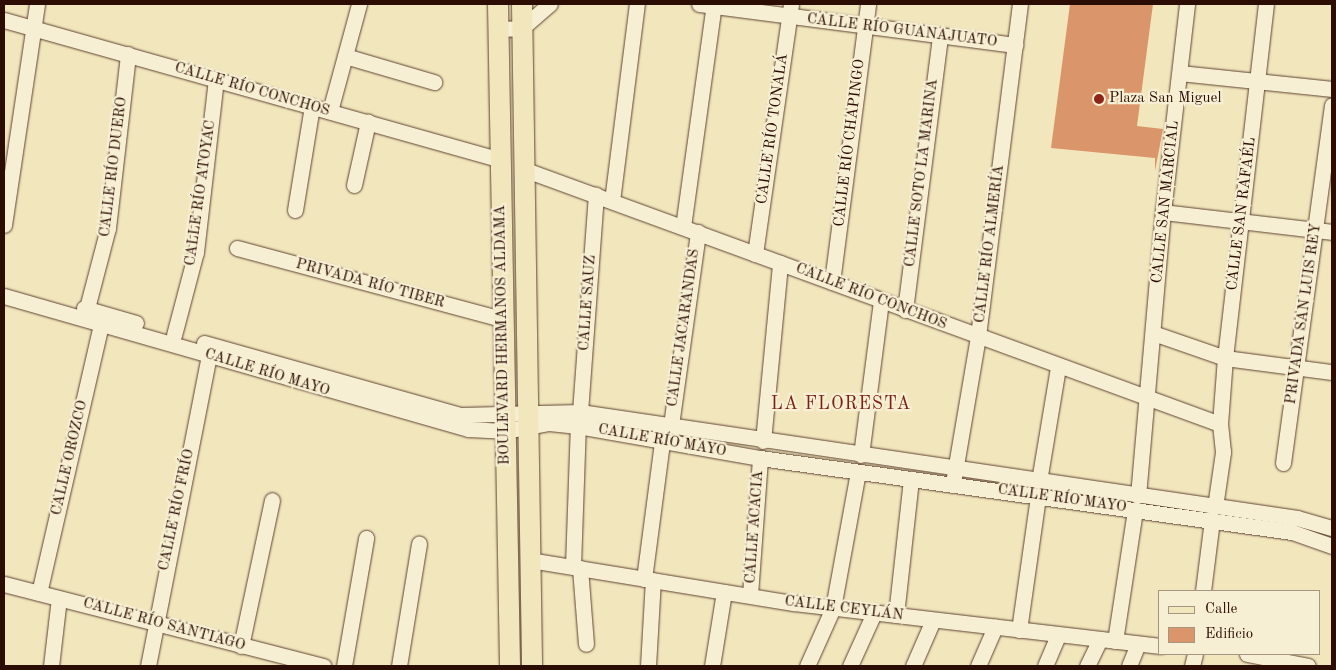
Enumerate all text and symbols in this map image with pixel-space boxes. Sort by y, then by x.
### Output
street label: CALLE RÍO GUANAJUATO [806,10,998,52]
street label: CALLE RÍO TONALÁ [754,52,792,206]
street label: CALLE RÍO CHAPINGO [831,58,869,228]
street label: CALLE RÍO CONCHOS [172,59,332,121]
street label: CALLE SOTO LA MARINA [902,78,942,268]
place label: Plaza San Miguel [1109,90,1222,108]
marker: Plaza San Miguel [1093,93,1105,105]
street label: CALLE RÍO DUERO [96,96,132,238]
street label: CALLE RÍO ATOYAC [182,119,220,267]
street label: CALLE SAN MARCIAL [1148,120,1184,284]
street label: CALLE SAN RAFAÉL [1224,136,1260,292]
street label: CALLE RÍO ALMERÍA [971,164,1009,324]
street label: BOULEVARD HERMANOS ALDAMA [492,205,514,465]
street label: PRIVADA SAN LUIS REY [1282,222,1326,406]
street label: CALLE JACARANDAS [664,248,704,408]
street label: CALLE SAUZ [576,254,600,352]
street label: PRIVADA RÍO TIBER [294,255,446,313]
street label: CALLE RÍO CONCHOS [793,260,949,334]
street label: CALLE RÍO MAYO [202,345,332,401]
district label: LA FLORESTA [769,393,913,415]
street label: CALLE OROZCO [48,399,92,517]
street label: CALLE RÍO MAYO [597,421,727,461]
street label: CALLE RÍO FRÍO [155,447,199,573]
street label: CALLE ACACIA [742,470,768,584]
street label: CALLE RÍO MAYO [997,481,1127,517]
legend [1158,590,1321,655]
street label: CALLE CEYLÁN [783,593,905,625]
street label: CALLE RÍO SANTIAGO [81,595,247,655]
text: Calle [1205,602,1237,617]
text: Edificio [1205,627,1253,642]

